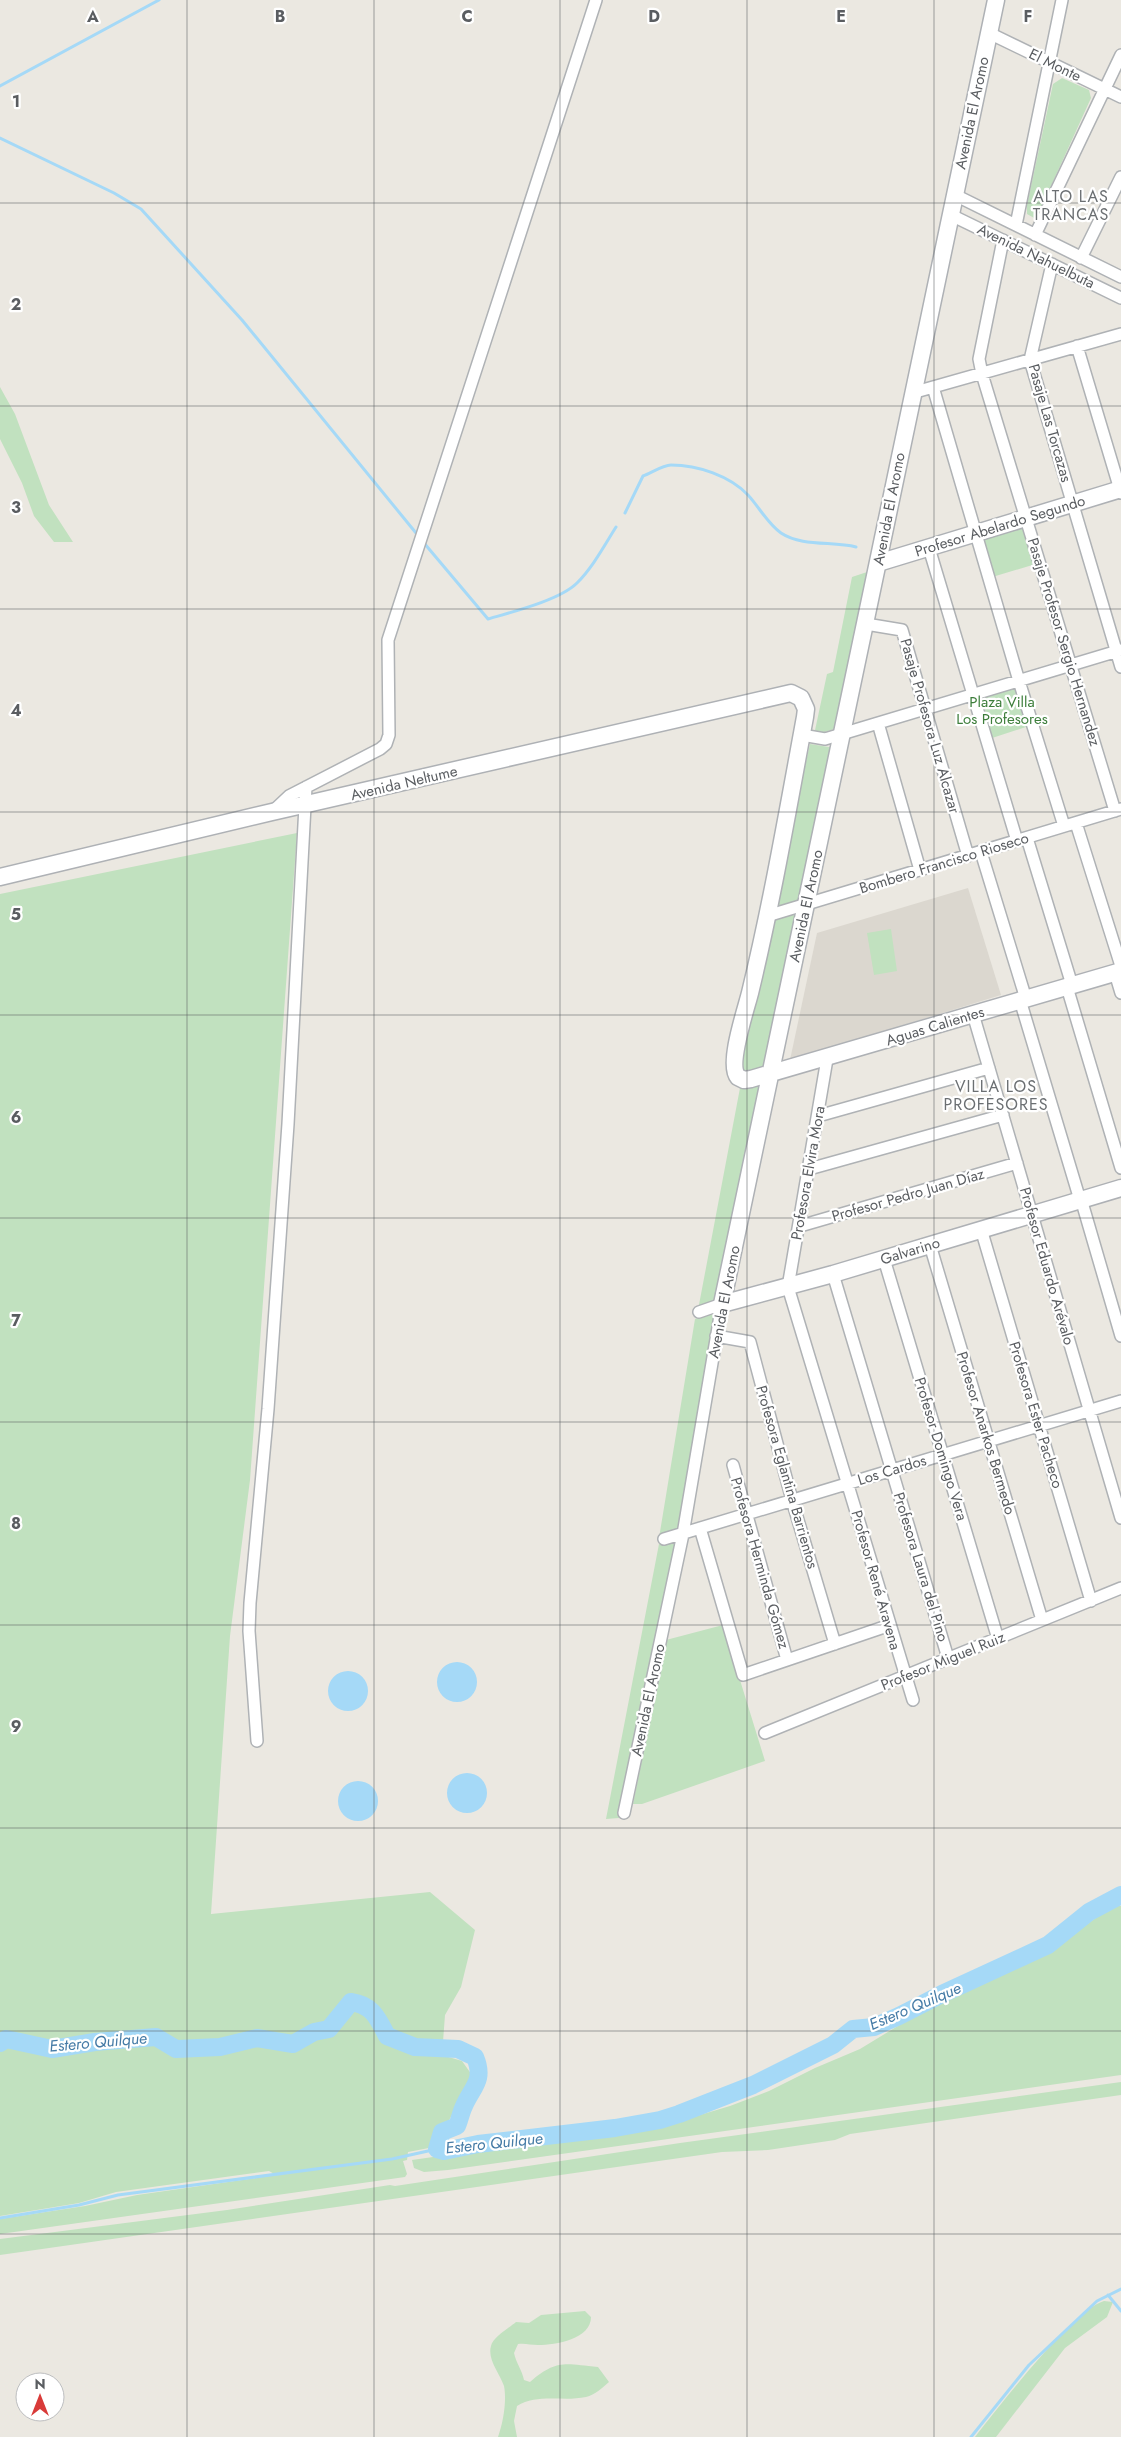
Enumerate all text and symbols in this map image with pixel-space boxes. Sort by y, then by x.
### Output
text: A [86,5,99,28]
text: B [275,5,285,28]
text: C [461,5,473,28]
text: D [648,5,660,28]
text: E [836,5,846,28]
text: F [1024,5,1032,28]
street label: El Monte [1025,43,1085,87]
street label: Avenida El Aromo [949,55,995,171]
text: 1 [12,90,20,113]
district label: ALTO LAS TRANCAS [1033,185,1109,226]
street label: Avenida Nahuelbuta [974,218,1098,294]
text: 2 [11,293,21,316]
street label: Pasaje Las Torcazas [1023,361,1077,485]
street label: Avenida El Aromo [867,451,911,567]
street label: Profesor Abelardo Segundo [912,490,1088,562]
text: 3 [11,496,21,519]
street label: Pasaje Profesor Sergio Hernandez [1022,535,1106,749]
street label: Pasaje Profesora Luz Alcazar [894,636,966,817]
park label: Plaza Villa Los Profesores [956,691,1048,730]
text: 4 [10,699,22,722]
street label: Avenida Neltume [348,760,460,806]
street label: Bombero Francisco Rioseco [857,827,1031,899]
street label: Avenida El Aromo [783,848,829,964]
text: 5 [11,903,21,926]
street label: Aguas Calientes [883,1001,987,1051]
district label: VILLA LOS PROFESORES [943,1075,1049,1116]
street label: Profesora Elvira Mora [785,1104,831,1242]
text: 6 [11,1106,21,1129]
street label: Profesor Pedro Juan Díaz [829,1163,987,1227]
street label: Profesor Eduardo Arévalo [1014,1185,1080,1347]
street label: Galvarino [878,1232,942,1270]
street label: Avenida El Aromo [702,1244,746,1360]
text: 7 [11,1309,21,1332]
street label: Profesora Ester Pacheco [1003,1339,1069,1491]
street label: Profesor Anarkos Bermedo [951,1349,1021,1517]
street label: Profesor Domingo Vera [909,1375,973,1523]
street label: Profesora Eglantina Barrientos [750,1383,824,1571]
street label: Los Cardos [855,1449,929,1491]
street label: Profesora Herminda Gómez [725,1475,795,1651]
street label: Profesora Laura del Pino [888,1490,954,1644]
street label: Profesor René Aravena [846,1508,906,1652]
text: 8 [11,1512,21,1535]
street label: Profesor Miguel Ruiz [878,1626,1008,1696]
street label: Avenida El Aromo [625,1642,671,1758]
text: 9 [11,1715,21,1738]
water label: Estero Quilque [865,1976,965,2036]
water label: Estero Quilque [48,2026,148,2058]
water label: Estero Quilque [444,2126,544,2160]
north arrow [15,2372,65,2422]
text: N [34,2374,46,2394]

